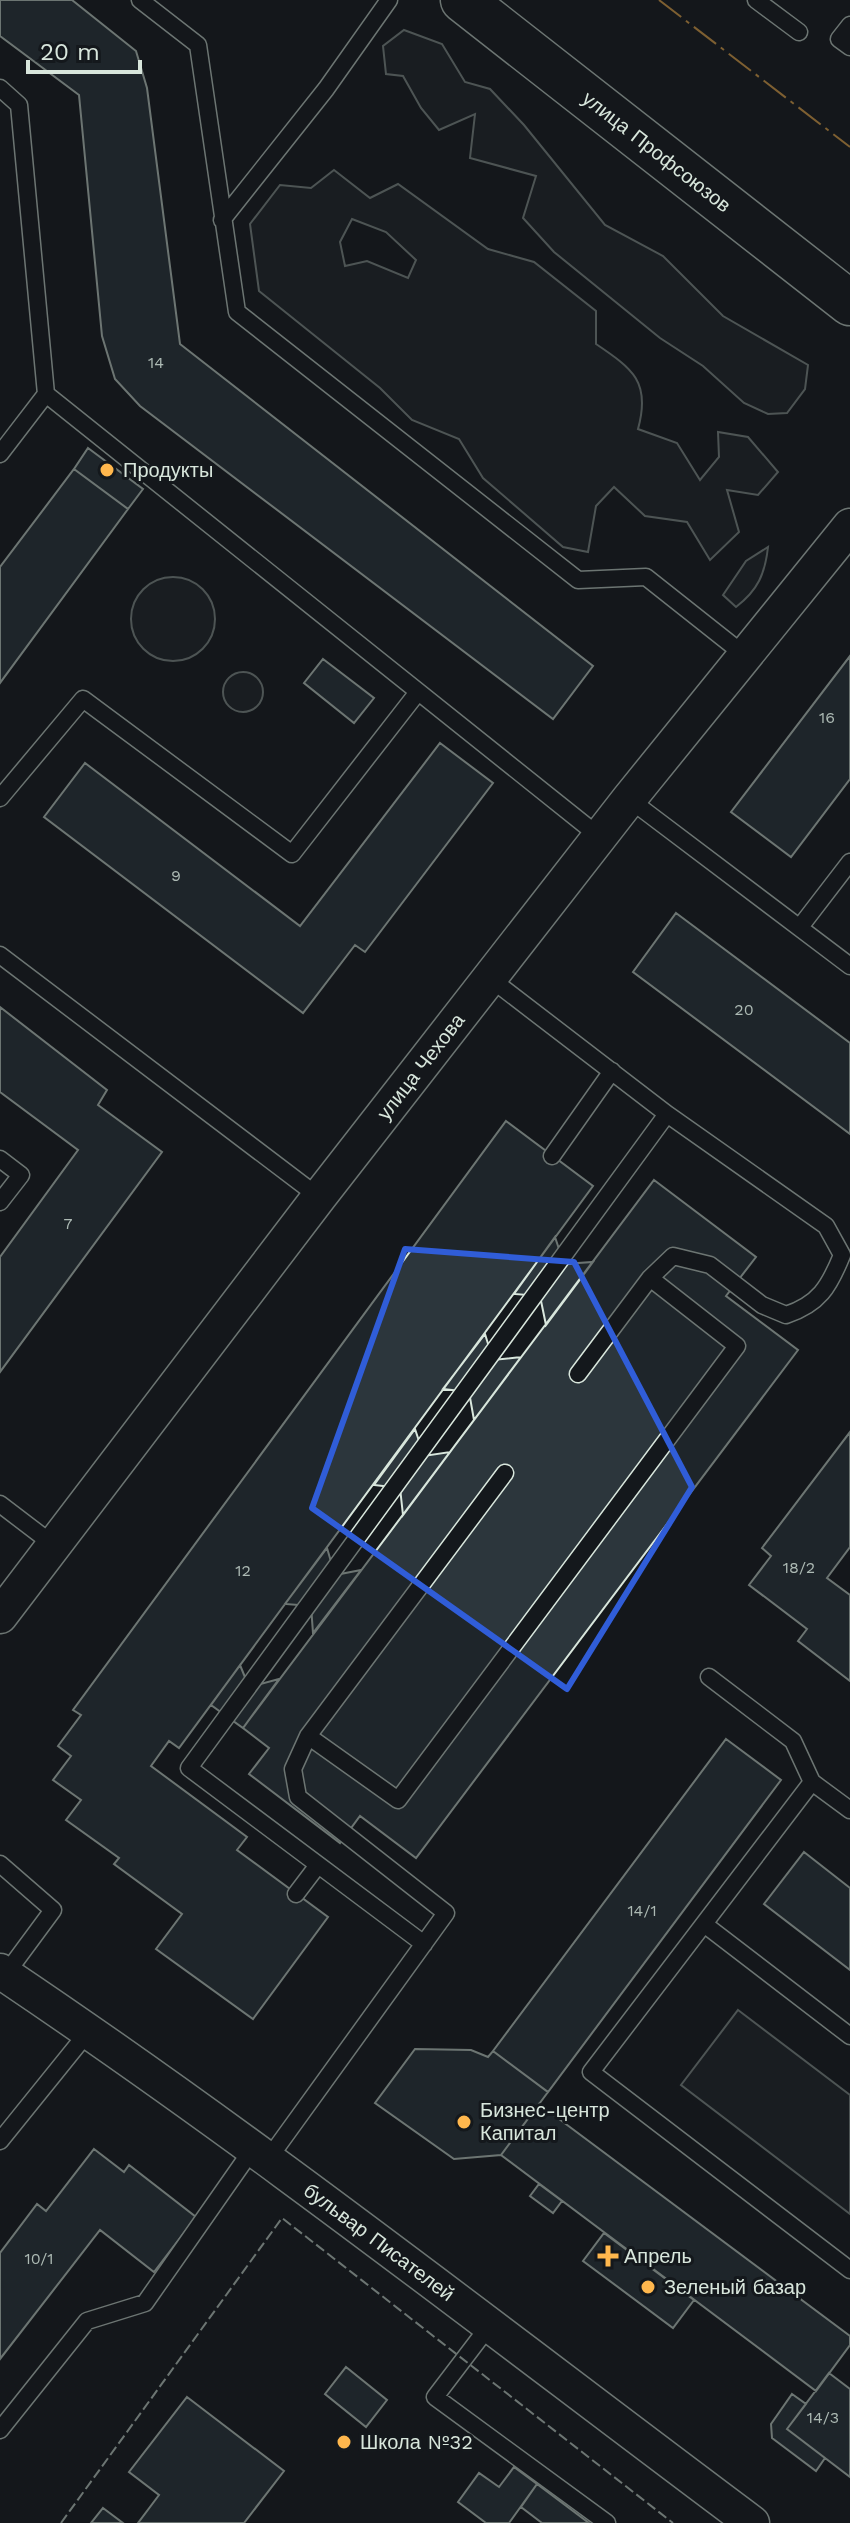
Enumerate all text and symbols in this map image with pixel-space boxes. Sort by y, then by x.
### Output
scale bar [28,24,140,74]
text: 20 m [40,38,100,66]
street label: улица Профсоюзов [578,86,736,217]
house number: 14 [148,353,164,372]
place label: Продукты [123,458,213,482]
marker: Продукты [98,461,116,479]
house number: 16 [819,708,835,727]
house number: 9 [171,866,181,885]
house number: 20 [734,1000,754,1019]
street label: улица Чехова [372,1008,470,1125]
house number: 7 [64,1214,73,1233]
house number: 18/2 [783,1558,815,1577]
house number: 12 [235,1561,251,1580]
house number: 14/1 [627,1901,657,1920]
place label: Бизнес-центр Капитал [480,2098,610,2145]
marker: Бизнес-центр Капитал [455,2113,473,2131]
street label: бульвар Писателей [299,2178,459,2306]
place label: Апрель [624,2244,692,2268]
marker: Апрель [599,2247,617,2265]
house number: 10/1 [24,2249,54,2268]
place label: Зеленый базар [664,2275,806,2299]
marker: Зеленый базар [639,2278,657,2296]
house number: 14/3 [807,2408,839,2427]
place label: Школа №32 [360,2430,473,2454]
marker: Школа №32 [335,2433,353,2451]

